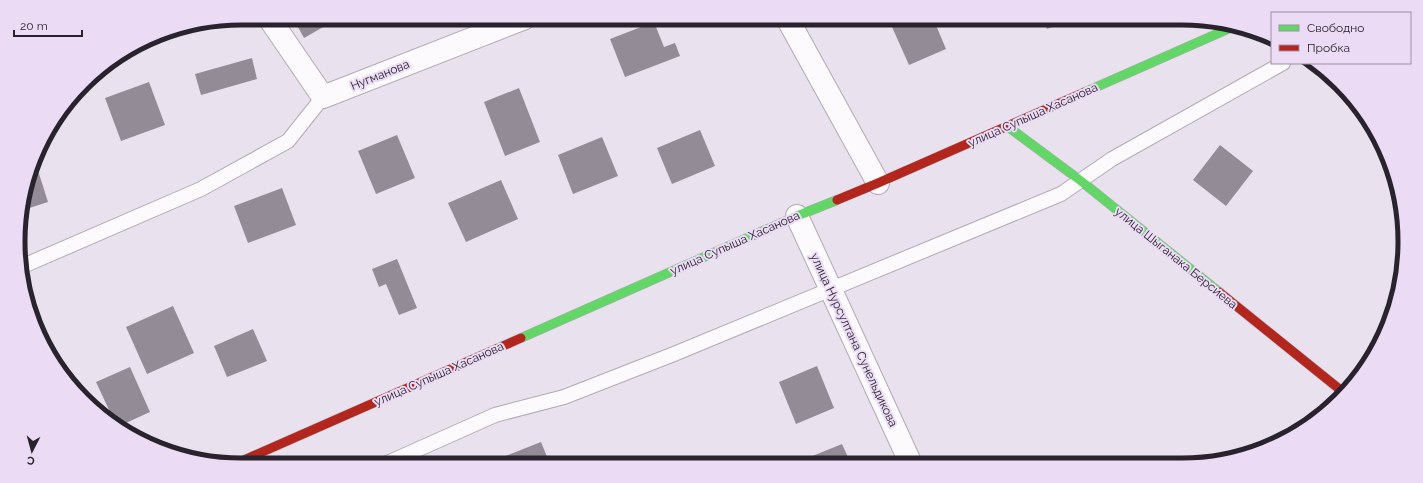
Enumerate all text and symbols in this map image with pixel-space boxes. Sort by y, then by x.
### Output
scale bar [14,12,82,38]
legend [1271,12,1411,64]
text: 20 m [20,19,48,33]
text: Свободно [1307,21,1364,35]
text: Пробка [1307,41,1350,55]
street label: Нугманова [349,57,411,93]
street label: улица Супыша Хасанова [966,80,1100,150]
street label: улица Шыганака Берсиева [1112,204,1240,312]
street label: улица Супыша Хасанова [668,208,802,278]
street label: улица Нурсултана Сунельдикова [808,251,900,429]
street label: улица Супыша Хасанова [372,339,506,409]
north arrow [12,431,52,471]
text: С [26,454,35,467]

